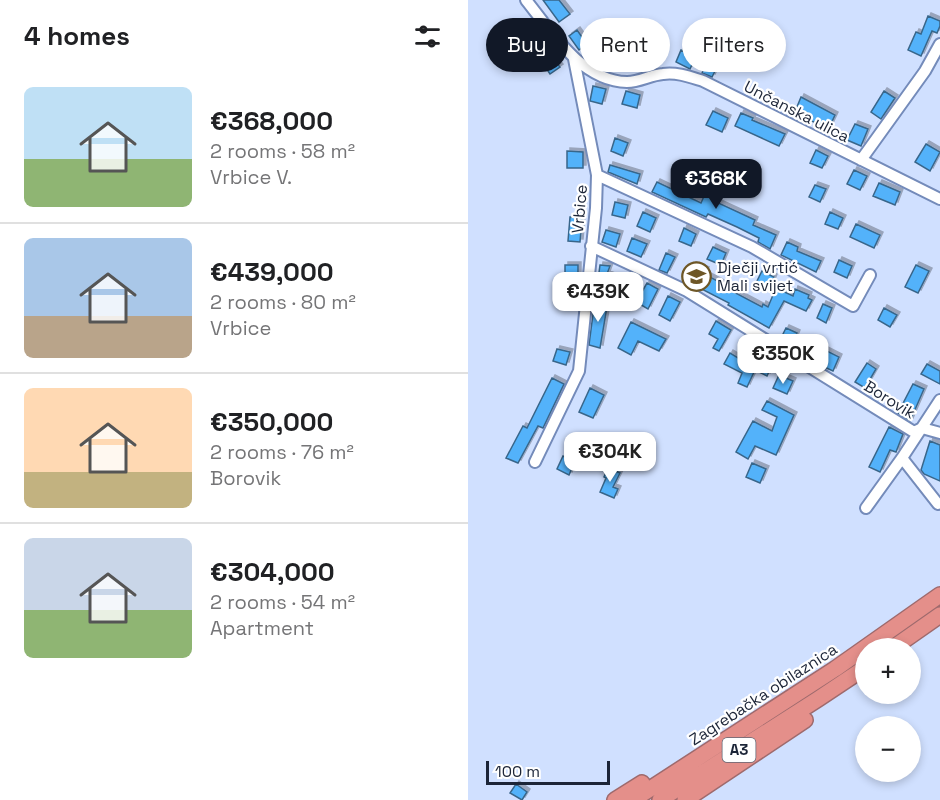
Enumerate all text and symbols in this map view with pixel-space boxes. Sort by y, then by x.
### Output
chip: Buy [486,18,568,72]
chip: Rent [580,18,670,72]
chip: Filters [682,18,786,72]
text: 4 homes [24,19,130,53]
icon: filters [411,20,444,53]
street label: Unčanska ulica [740,76,853,147]
text: €368,000 [210,104,333,138]
icon: home [72,111,144,183]
text: 2 rooms · 58 m² [210,138,355,164]
pin: €368K [674,159,758,210]
text: Vrbice V. [210,164,292,190]
text: €368K [685,165,747,191]
street label: Vrbice [567,184,592,234]
text: €439,000 [210,255,334,289]
place label: Dječji vrtić Mali svijet [717,257,798,296]
school or university icon: Dječji vrtić Mali svijet [680,260,712,292]
icon: home [72,262,144,334]
pin: €439K [556,272,640,323]
text: €439K [566,278,630,304]
text: 2 rooms · 80 m² [210,289,356,315]
text: Vrbice [210,315,271,341]
pin: €350K [741,334,825,385]
text: €350K [751,340,815,366]
street label: Borovik [860,375,920,424]
text: €350,000 [210,405,333,439]
icon: home [72,412,144,484]
pin: €304K [568,432,652,483]
text: €304K [578,438,642,464]
text: 2 rooms · 76 m² [210,439,354,465]
text: Borovik [210,465,281,491]
text: €304,000 [210,555,335,589]
icon: home [72,562,144,634]
text: 2 rooms · 54 m² [210,589,355,615]
text: Apartment [210,615,314,641]
map controls [855,638,921,782]
button: + [855,638,921,704]
street label: Zagrebačka obilaznica [685,639,841,750]
button: − [855,716,921,782]
road number: A3 [722,738,756,762]
scale bar [486,758,610,786]
text: 100 m [495,761,540,782]

